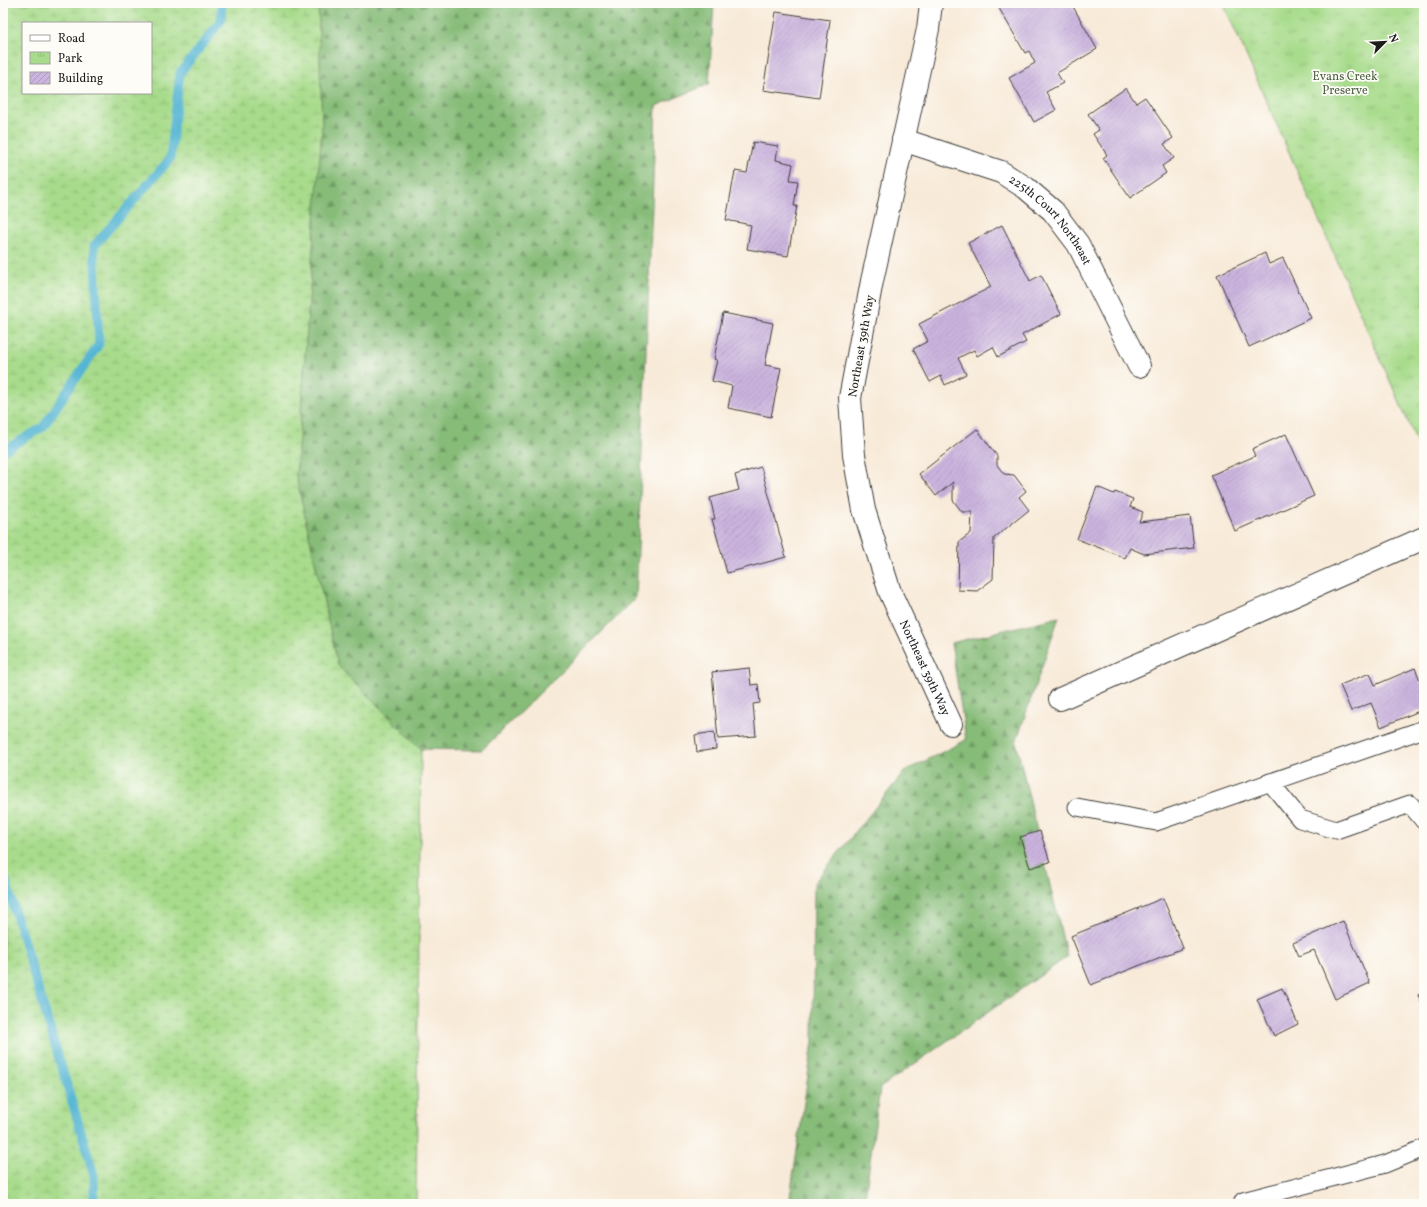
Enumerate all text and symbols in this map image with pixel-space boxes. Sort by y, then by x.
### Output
legend [22,22,152,94]
north arrow [1365,22,1405,62]
text: Road [58,31,85,47]
text: N [1384,32,1401,45]
text: Park [58,51,83,67]
park label: Evans Creek Preserve [1312,69,1378,99]
text: Building [58,71,103,87]
street label: 225th Court Northeast [1005,172,1094,268]
street label: Northeast 39th Way [845,293,879,399]
street label: Northeast 39th Way [895,618,953,719]

